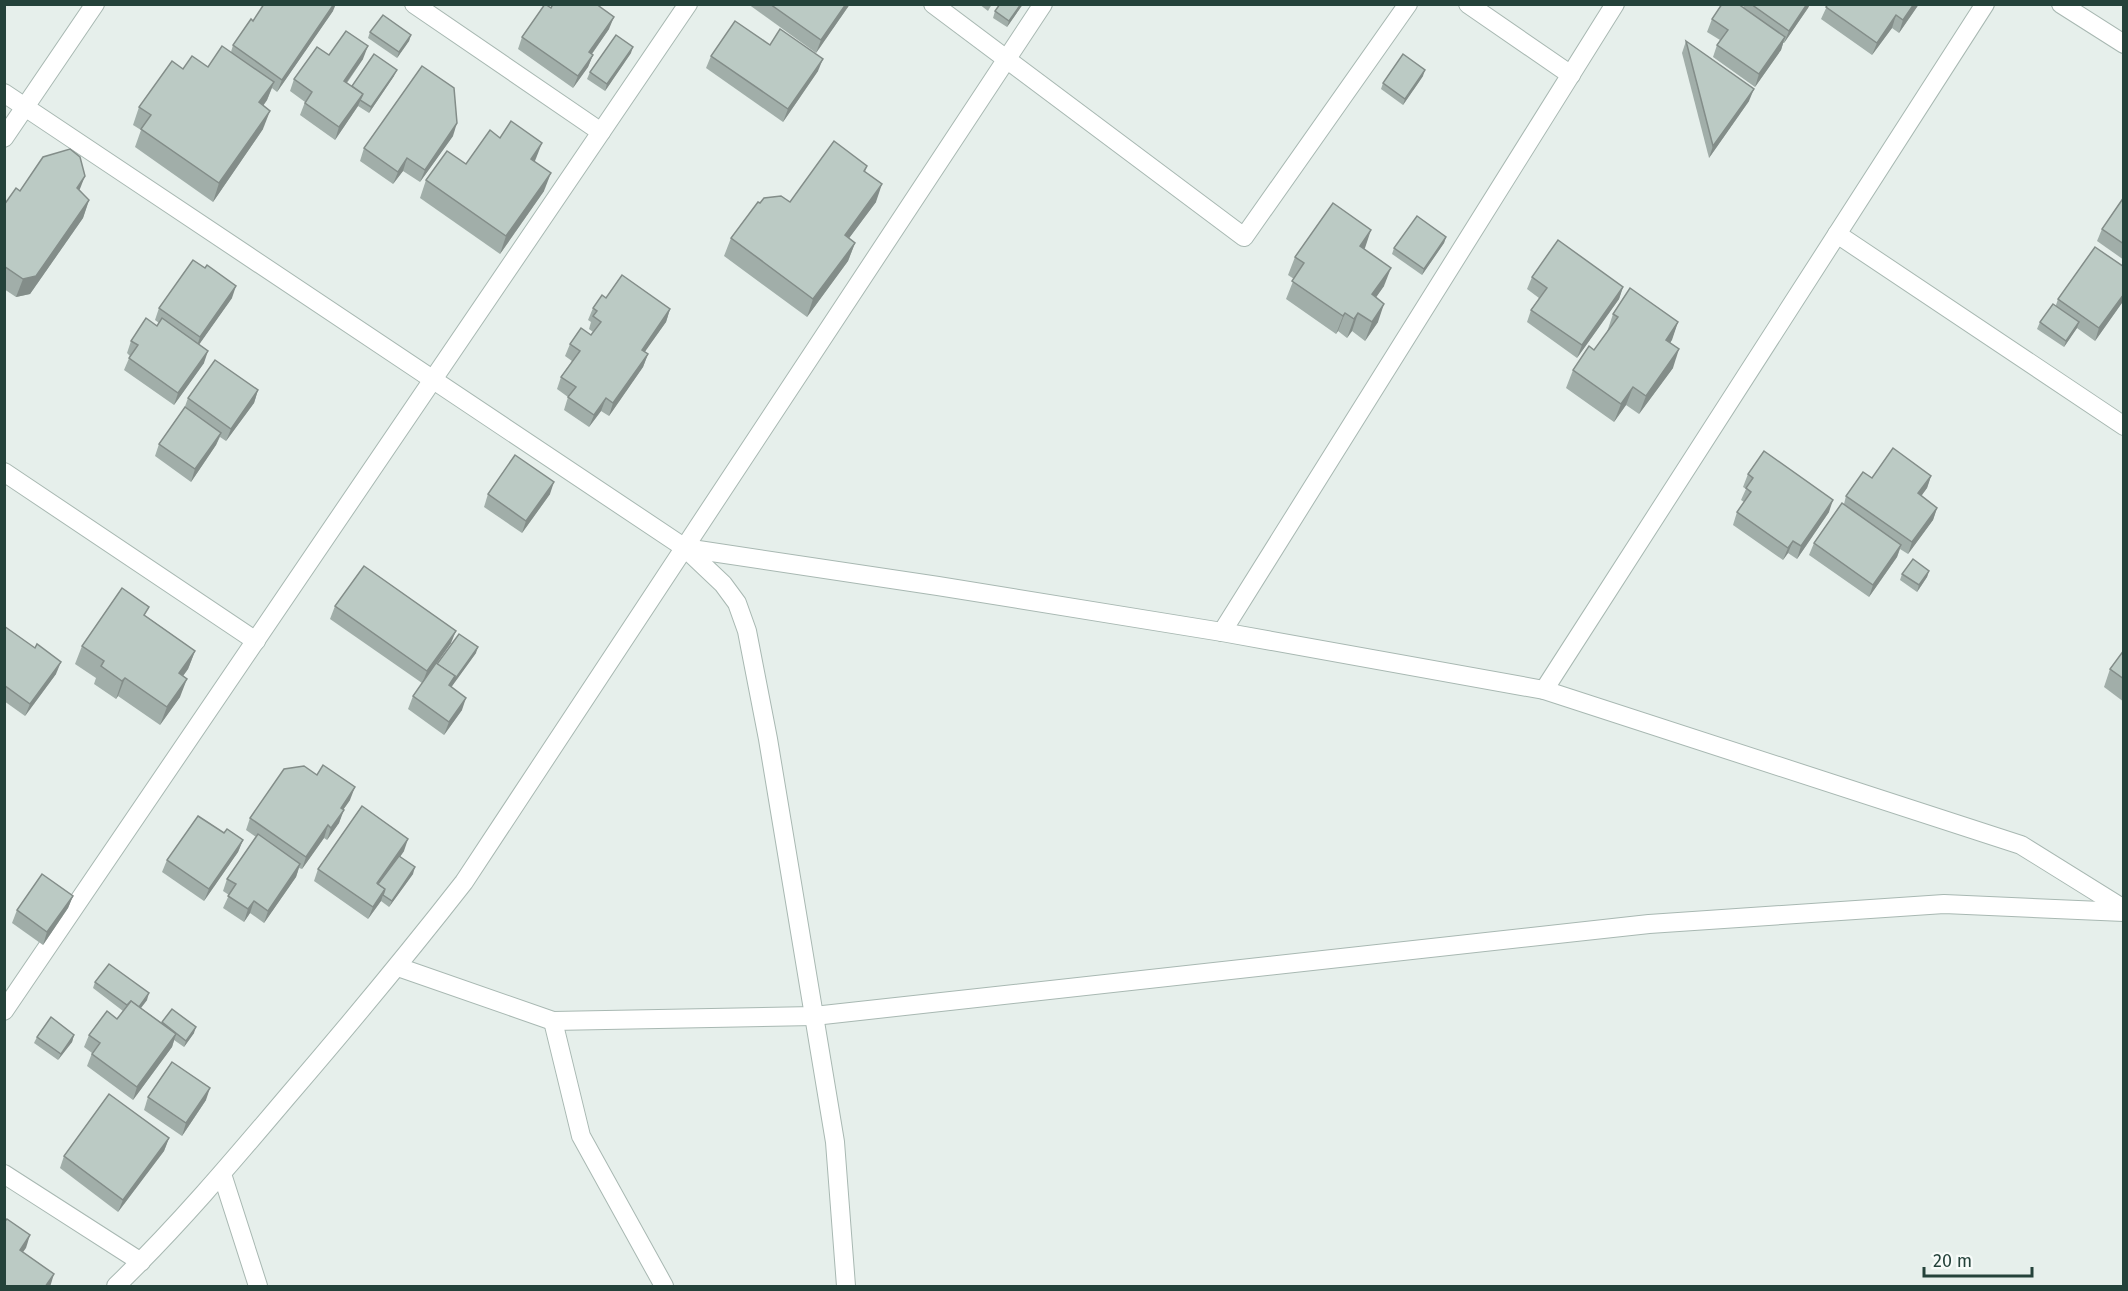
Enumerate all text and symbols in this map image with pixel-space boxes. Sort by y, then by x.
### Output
scale bar [1924,1240,2032,1278]
text: 20 m [1933,1250,1972,1272]

